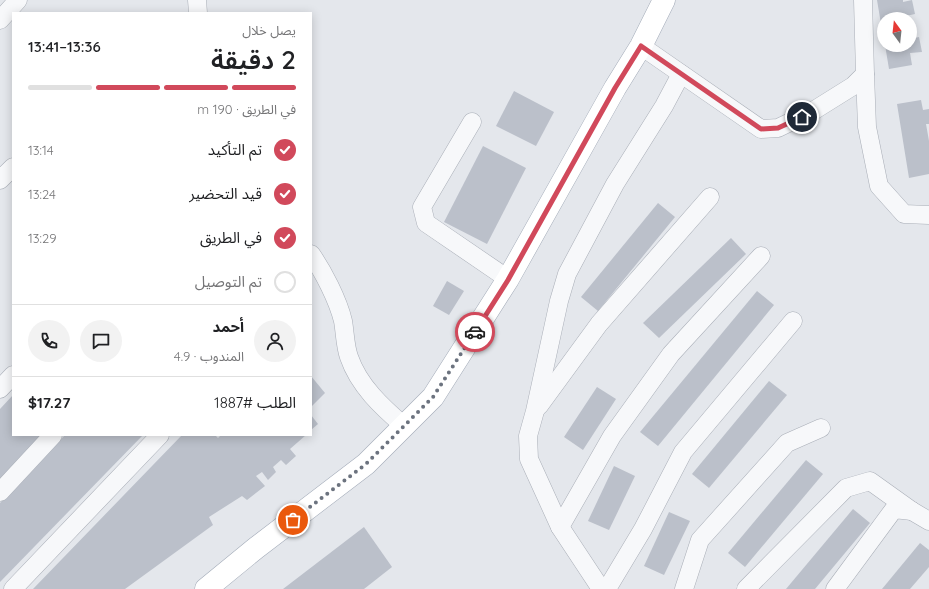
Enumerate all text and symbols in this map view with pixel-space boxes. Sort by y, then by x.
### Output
north arrow [877,12,917,52]
map controls [877,12,917,52]
text: يصل خلال [242,22,296,38]
text: 13:36–13:41 [28,37,101,56]
text: 2 دقيقة [211,43,296,76]
pin [785,100,819,134]
text: في الطريق · 190 m [197,101,296,117]
icon: home [791,106,813,128]
icon: check [274,139,296,161]
text: تم التأكيد [208,140,262,159]
text: 13:14 [28,142,54,158]
icon: check [274,183,296,205]
text: قيد التحضير [189,184,262,203]
text: 13:24 [28,186,56,202]
icon: check [274,227,296,249]
text: في الطريق [200,228,262,247]
text: 13:29 [28,230,57,246]
text: تم التوصيل [195,272,262,291]
courier [455,312,495,352]
text: أحمد [213,317,244,336]
button: phone [28,320,70,362]
button: chat [80,320,122,362]
button: person [254,320,296,362]
icon: car [464,321,486,343]
text: المندوب · 4.9 [174,348,244,364]
text: $17.27 [28,393,70,412]
text: الطلب #1887 [214,393,296,412]
pin [276,503,310,537]
icon: bag [282,509,304,531]

